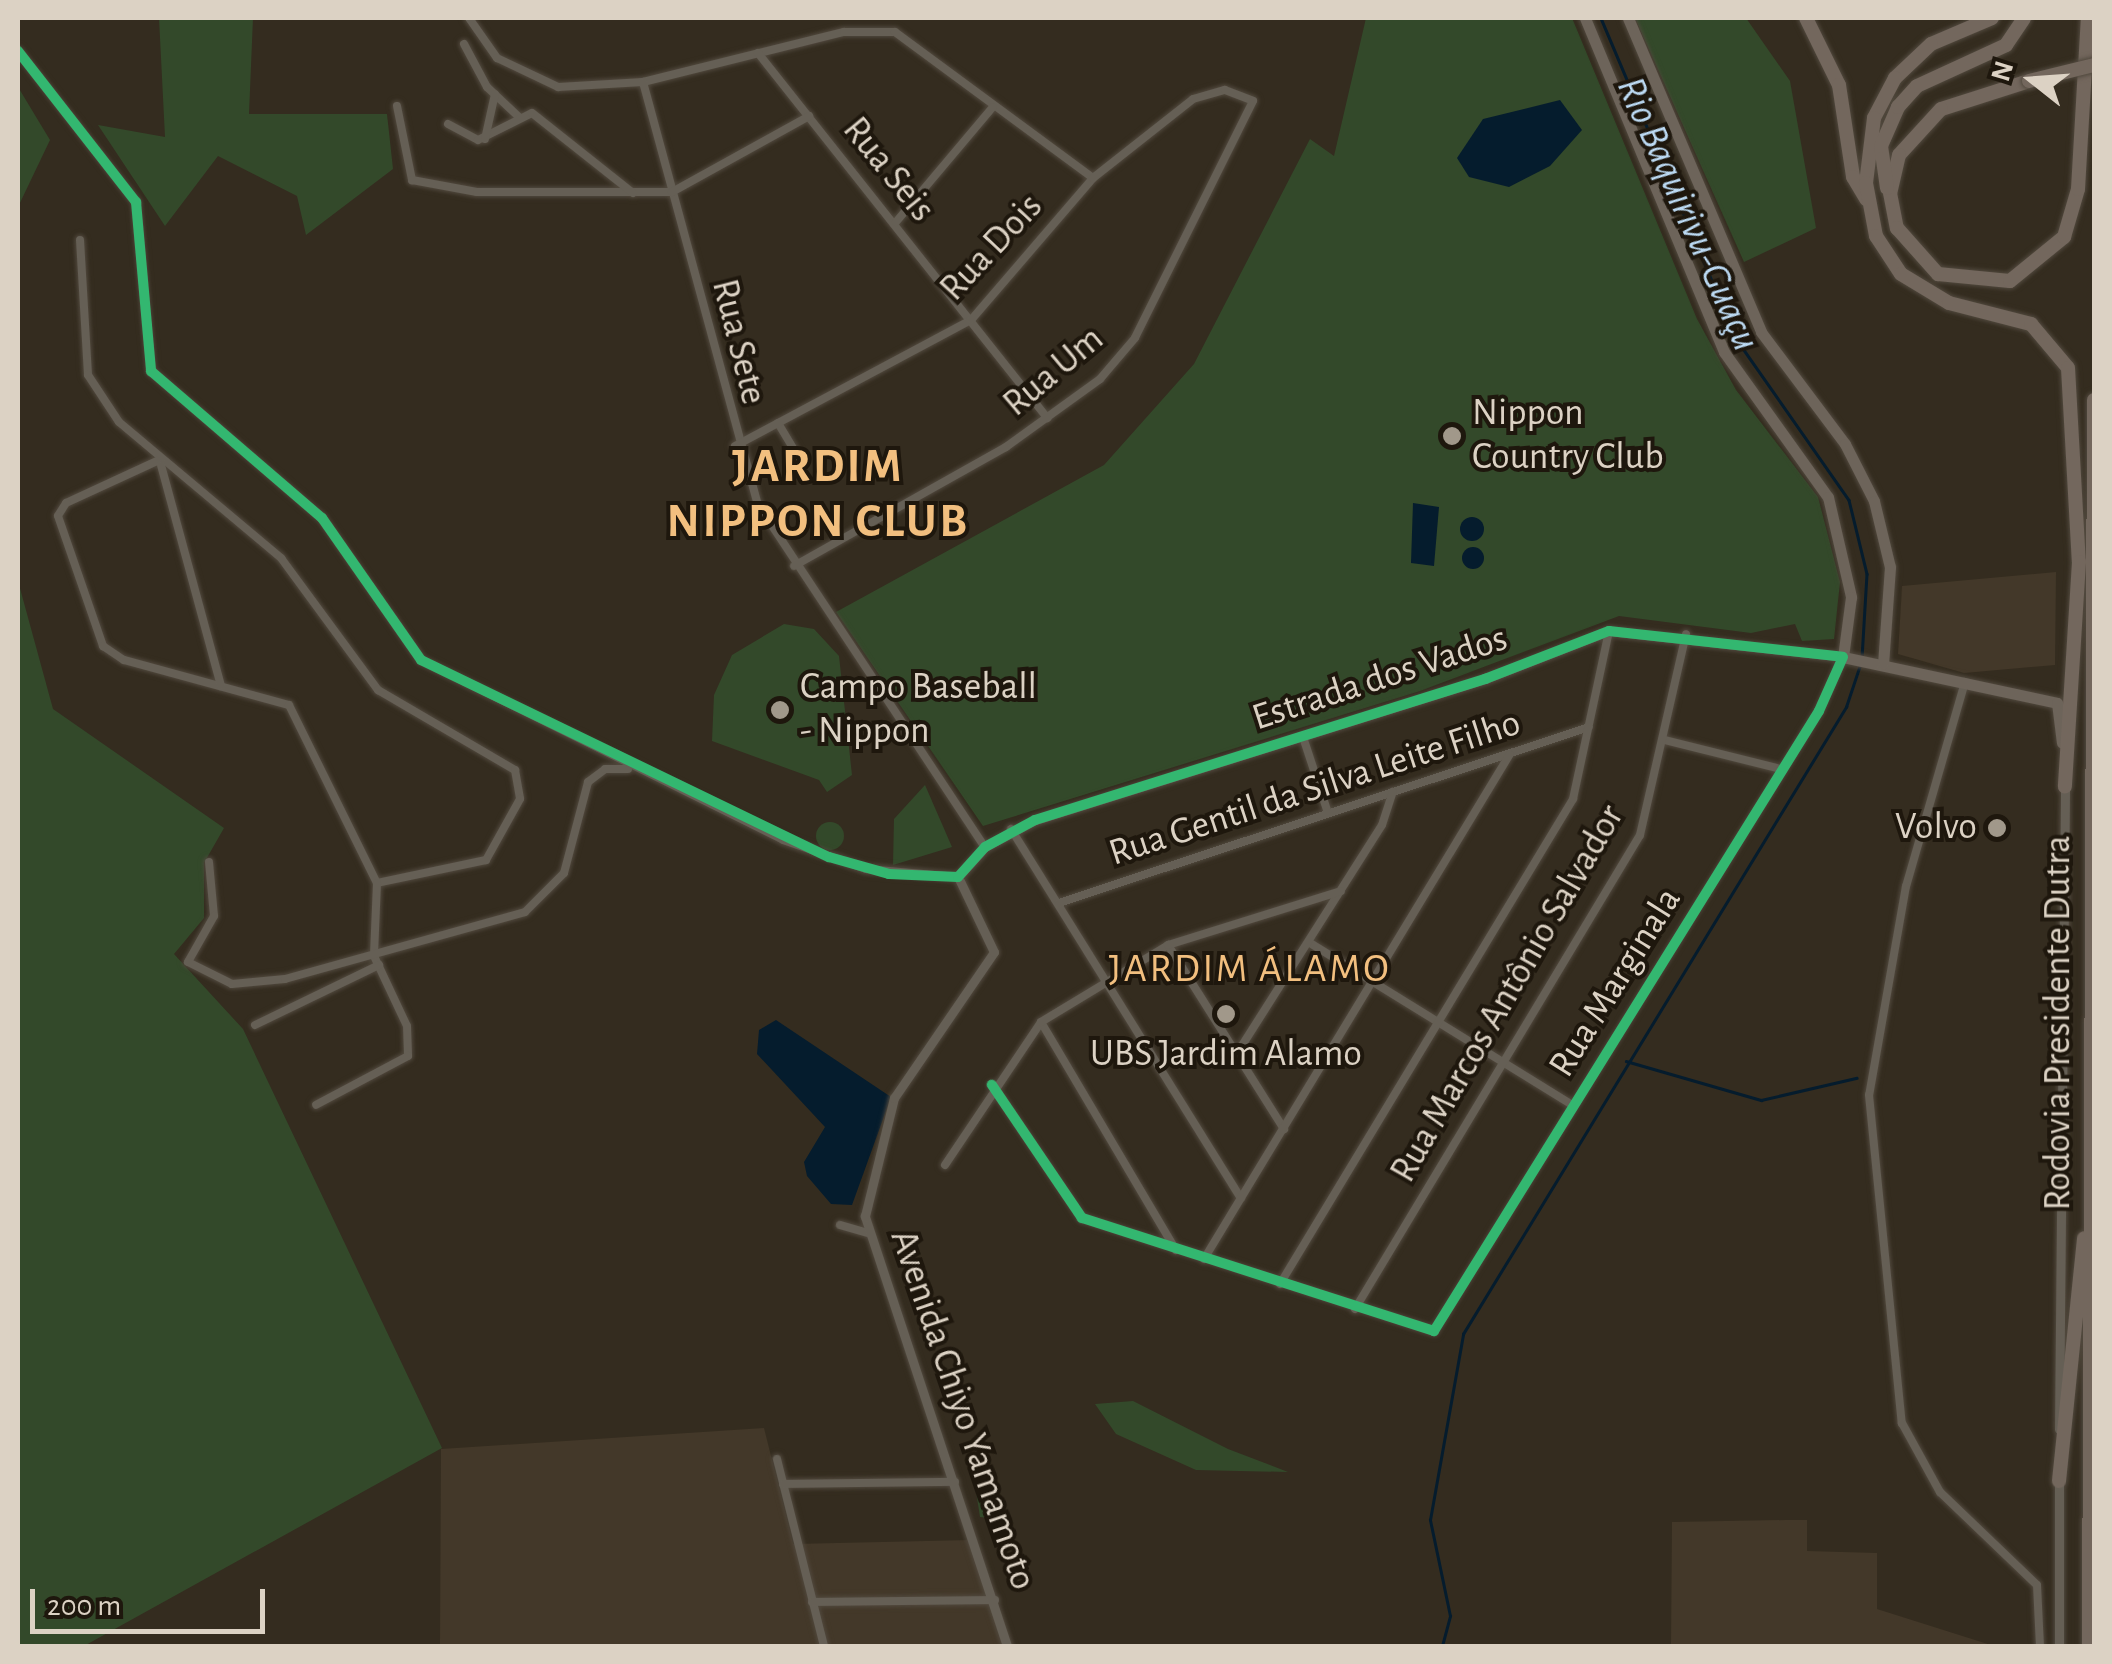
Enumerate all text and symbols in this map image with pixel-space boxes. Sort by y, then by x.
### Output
north arrow [1982,30,2082,130]
text: N [1987,58,2020,85]
water label: Rio Baquirivu-Guaçu [1606,70,1770,358]
street label: Rua Seis [832,108,944,232]
street label: Rua Dois [931,185,1053,311]
street label: Rua Sete [700,275,776,409]
street label: Rua Um [995,317,1113,427]
place label: Nippon Country Club [1472,391,1664,480]
marker: Nippon Country Club [1441,425,1463,447]
district label: JARDIM NIPPON CLUB [667,438,969,551]
street label: Estrada dos Vados [1247,616,1513,742]
place label: Campo Baseball - Nippon [800,665,1037,754]
marker: Campo Baseball - Nippon [769,699,791,721]
street label: Rua Gentil da Silva Leite Filho [1104,701,1526,877]
street label: Rua Marcos Antônio Salvador [1381,797,1635,1191]
place label: Volvo [1895,805,1977,851]
marker: Volvo [1986,817,2008,839]
street label: Rodovia Presidente Dutra [2036,835,2082,1211]
street label: Rua Marginala [1540,880,1692,1086]
district label: JARDIM ÁLAMO [1109,945,1391,993]
marker: UBS Jardim Alamo [1213,1001,1239,1027]
place label: UBS Jardim Alamo [1090,1032,1362,1078]
street label: Avenida Chiyo Yamamoto [879,1224,1045,1596]
scale bar [35,1569,270,1631]
text: 200 m [47,1591,121,1621]

